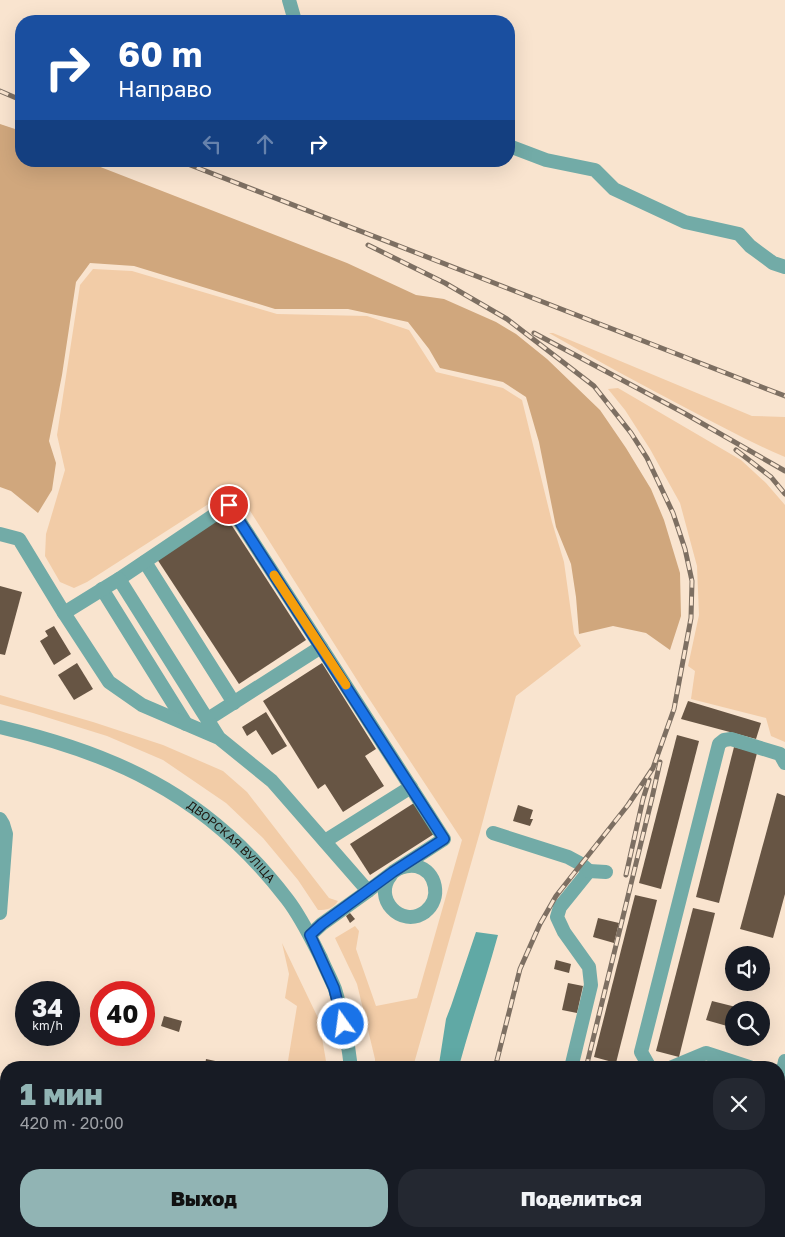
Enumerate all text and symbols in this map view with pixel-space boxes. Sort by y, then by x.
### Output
text: 60 m [118,33,202,75]
icon: right [35,35,100,100]
text: Направо [118,75,212,102]
icon: left [198,130,226,158]
icon: ahead [251,130,279,158]
icon: right [304,130,332,158]
pin [208,484,250,526]
icon: arrive [215,491,243,519]
street label: ДВОРСКАЯ ВУЛІЦА [184,797,279,886]
map controls [725,946,770,1046]
button: sound [725,946,770,991]
speed limit sign: 40 [90,981,155,1046]
text: 34 [32,992,63,1023]
position arrow [316,997,368,1049]
button: search [725,1001,770,1046]
text: km/h [32,1018,63,1033]
text: 1 мин [20,1076,103,1112]
button: close [713,1078,765,1130]
text: 420 m · 20:00 [20,1113,124,1133]
button: Выход [20,1169,388,1227]
button: Поделиться [398,1169,765,1227]

